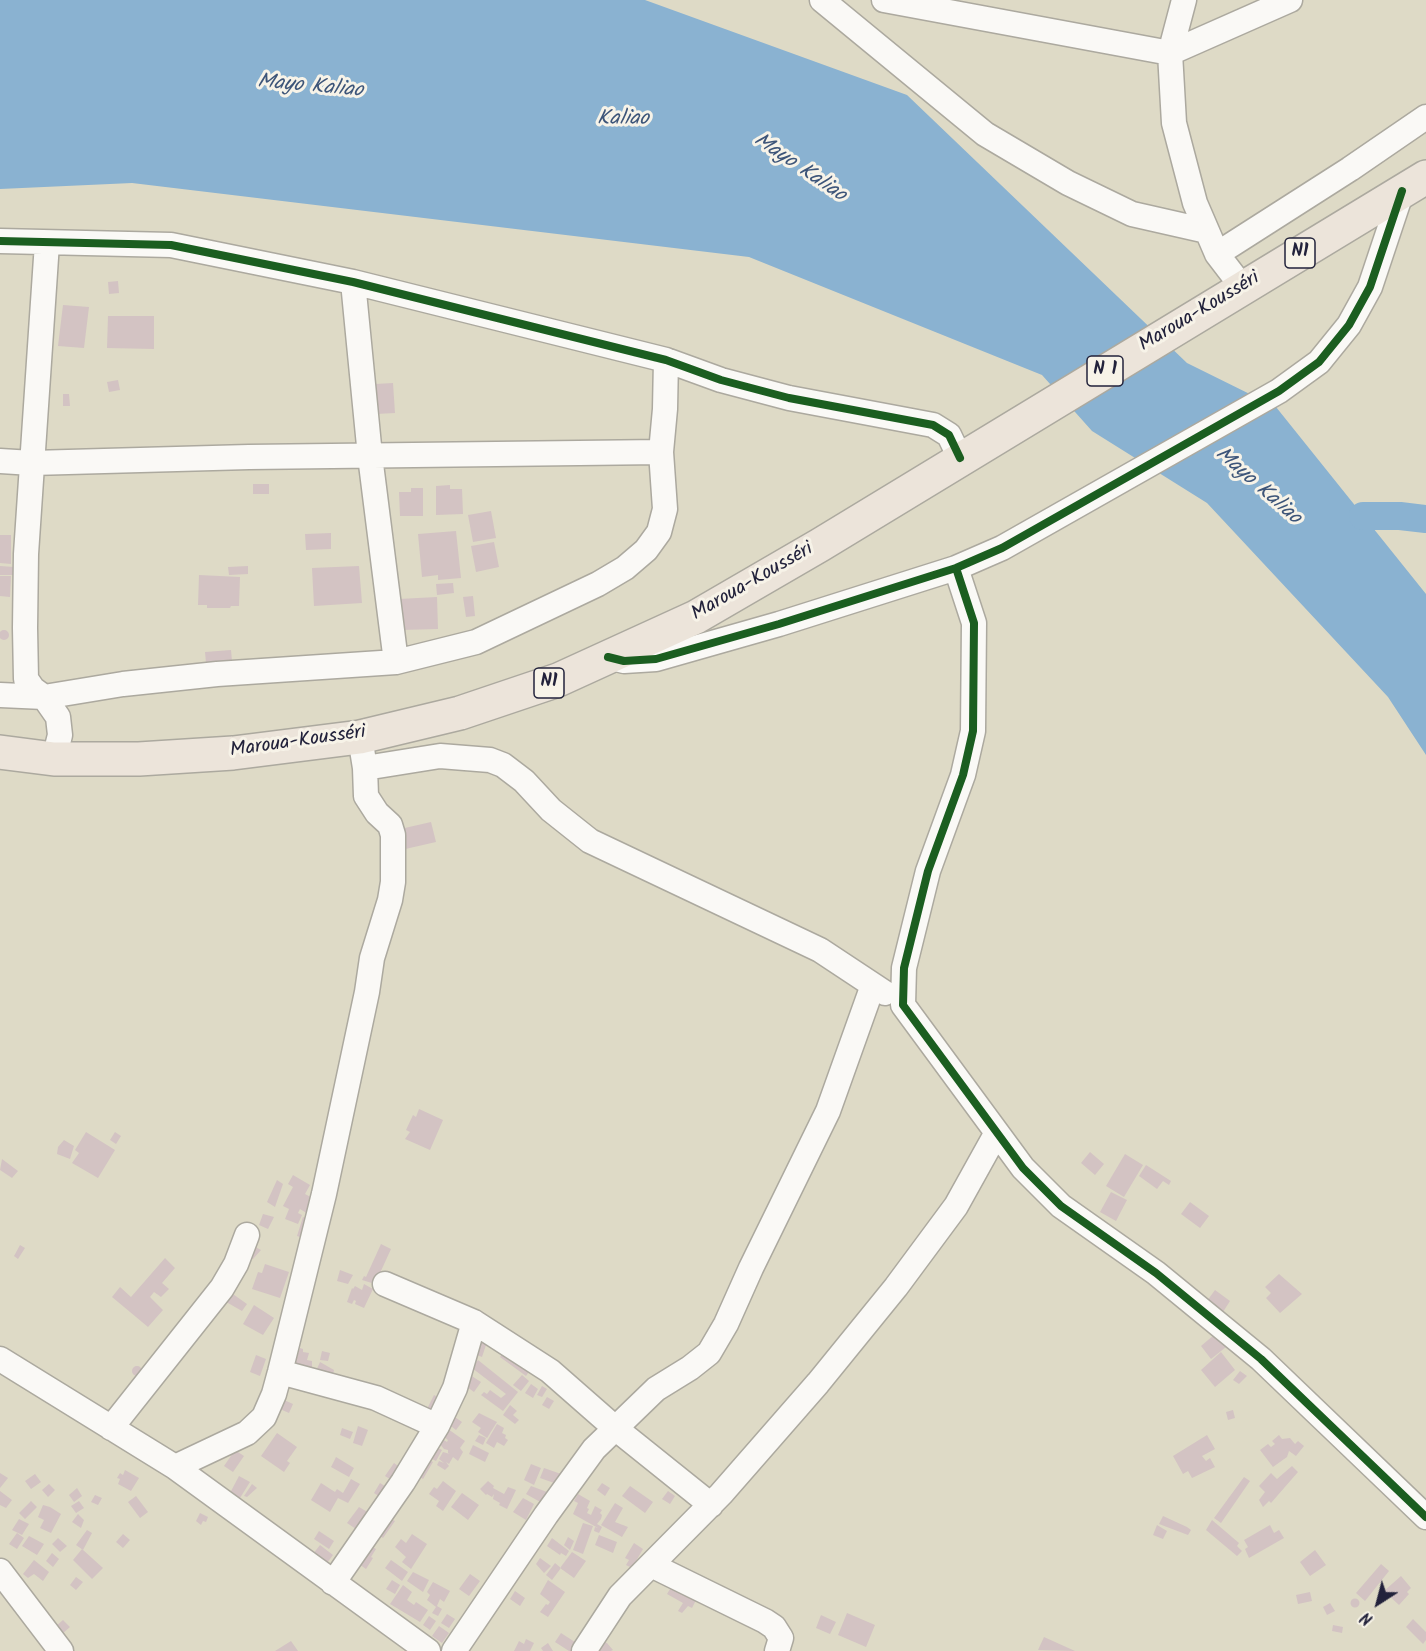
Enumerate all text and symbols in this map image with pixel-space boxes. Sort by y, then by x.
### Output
water label: Mayo Kaliao [256,71,364,105]
water label: Kaliao [597,107,649,133]
water label: Mayo Kaliao [748,129,850,209]
road number: N1 [1285,238,1315,268]
street label: Maroua-Kousséri [1135,268,1265,358]
road number: N 1 [1087,356,1123,386]
water label: Mayo Kaliao [1209,443,1305,531]
street label: Maroua-Kousséri [688,538,818,628]
road number: N1 [534,668,564,698]
street label: Maroua-Kousséri [229,722,367,764]
north arrow [1348,1573,1408,1633]
text: N [1356,1605,1379,1631]

